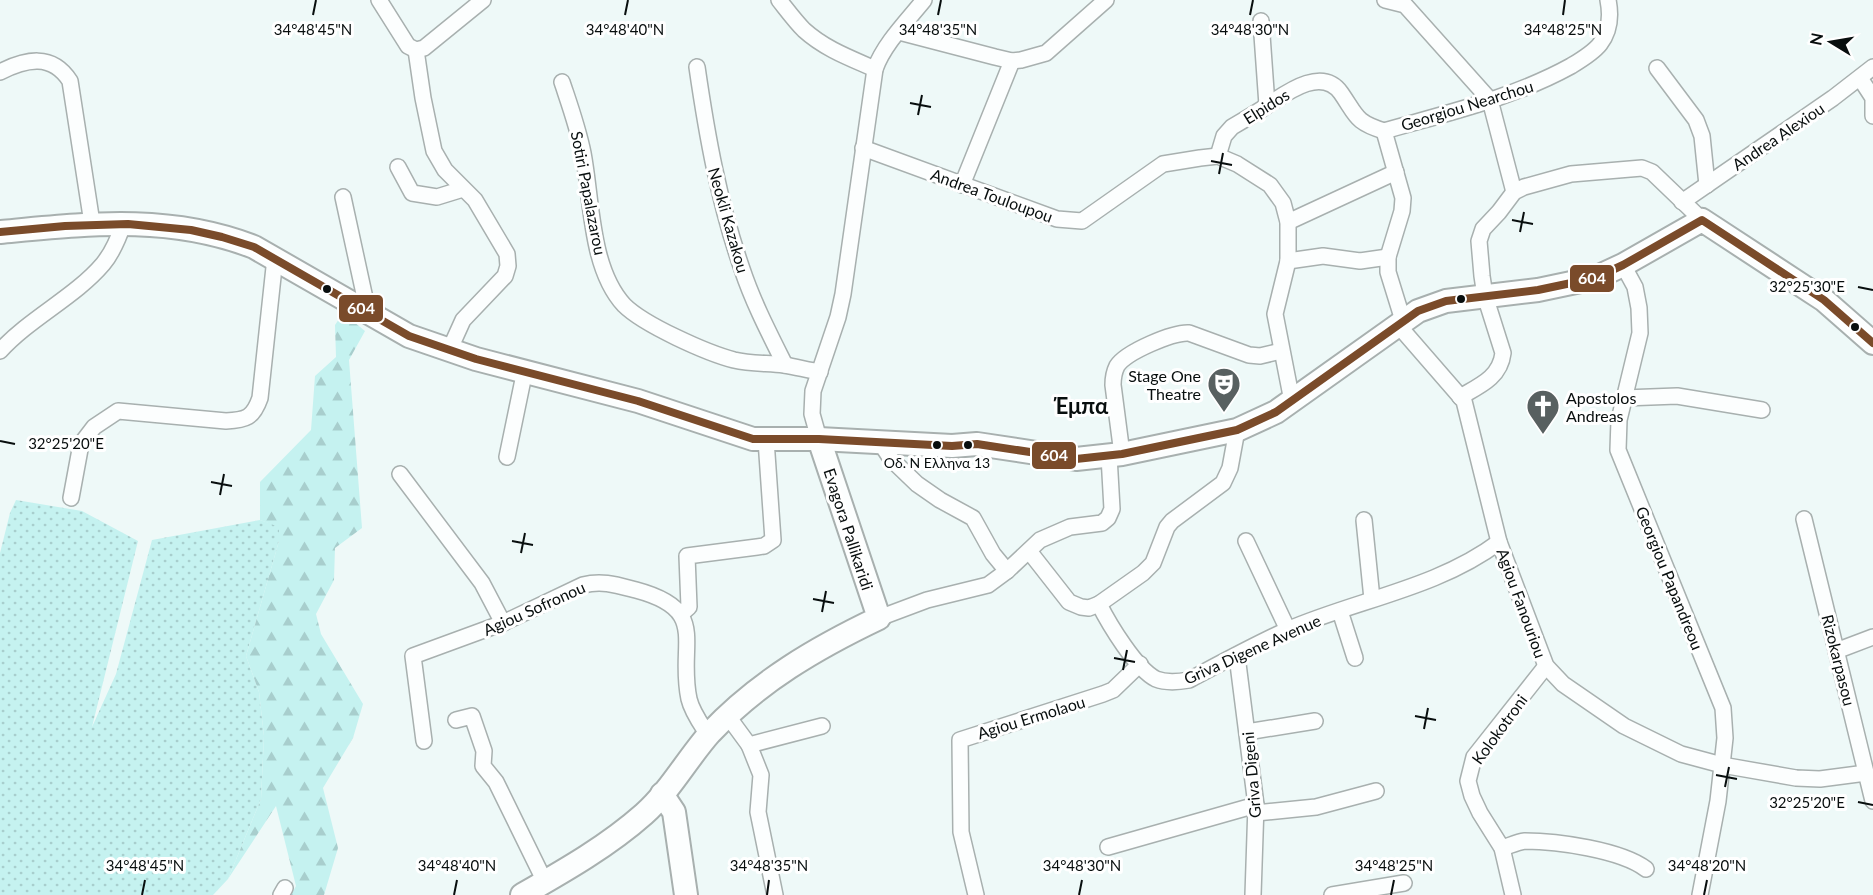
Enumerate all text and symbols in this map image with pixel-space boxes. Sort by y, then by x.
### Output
north arrow [1801,12,1861,72]
text: 34°48'45"N [274,20,352,38]
text: 34°48'40"N [586,20,664,38]
text: 34°48'35"N [899,20,977,38]
text: 34°48'30"N [1211,20,1289,38]
text: 34°48'25"N [1524,20,1602,38]
text: N [1805,31,1826,47]
street label: Georgiou Nearchou [1399,76,1535,134]
street label: Elpidos [1239,84,1293,127]
street label: Andrea Alexiou [1728,98,1828,174]
street label: Sotiri Papalazarou [568,129,610,257]
street label: Andrea Touloupou [928,164,1056,226]
street label: Neokli Kazakou [705,165,753,275]
line badge: 604 [1569,264,1615,293]
text: 604 [1578,268,1606,287]
text: 32°25'30"E [1769,277,1845,295]
unlabelled marker [321,283,333,295]
unlabelled marker [1455,293,1467,305]
line badge: 604 [338,294,384,323]
text: 604 [347,298,375,317]
unlabelled marker [1849,321,1861,333]
place label: Stage One Theatre [1128,366,1201,403]
theatre icon: Stage One Theatre [1206,366,1242,413]
church icon: Apostolos Andreas [1525,388,1561,435]
place label: Apostolos Andreas [1566,388,1636,425]
district label: Έμπα [1053,392,1109,419]
text: 32°25'20"E [28,434,104,452]
marker: Οδ. Ν Ελληνα 13 [931,439,943,451]
unlabelled marker [962,439,974,451]
line badge: 604 [1031,441,1077,470]
text: 604 [1040,445,1068,464]
place label: Οδ. Ν Ελληνα 13 [884,454,990,471]
street label: Evagora Pallikaridi [820,466,878,592]
street label: Georgiou Papandreou [1633,503,1707,653]
street label: Agiou Fanouriou [1493,545,1551,661]
street label: Agiou Sofronou [480,577,588,639]
street label: Griva Digene Avenue [1181,610,1323,688]
street label: Rizokarpasou [1818,612,1860,708]
street label: Kolokotroni [1467,690,1531,768]
street label: Agiou Ermolaou [975,692,1087,742]
street label: Griva Digeni [1238,731,1264,819]
text: 32°25'20"E [1769,793,1845,811]
text: 34°48'45"N [106,856,184,874]
text: 34°48'40"N [418,856,496,874]
text: 34°48'35"N [730,856,808,874]
text: 34°48'30"N [1043,856,1121,874]
text: 34°48'25"N [1355,856,1433,874]
text: 34°48'20"N [1668,856,1746,874]

